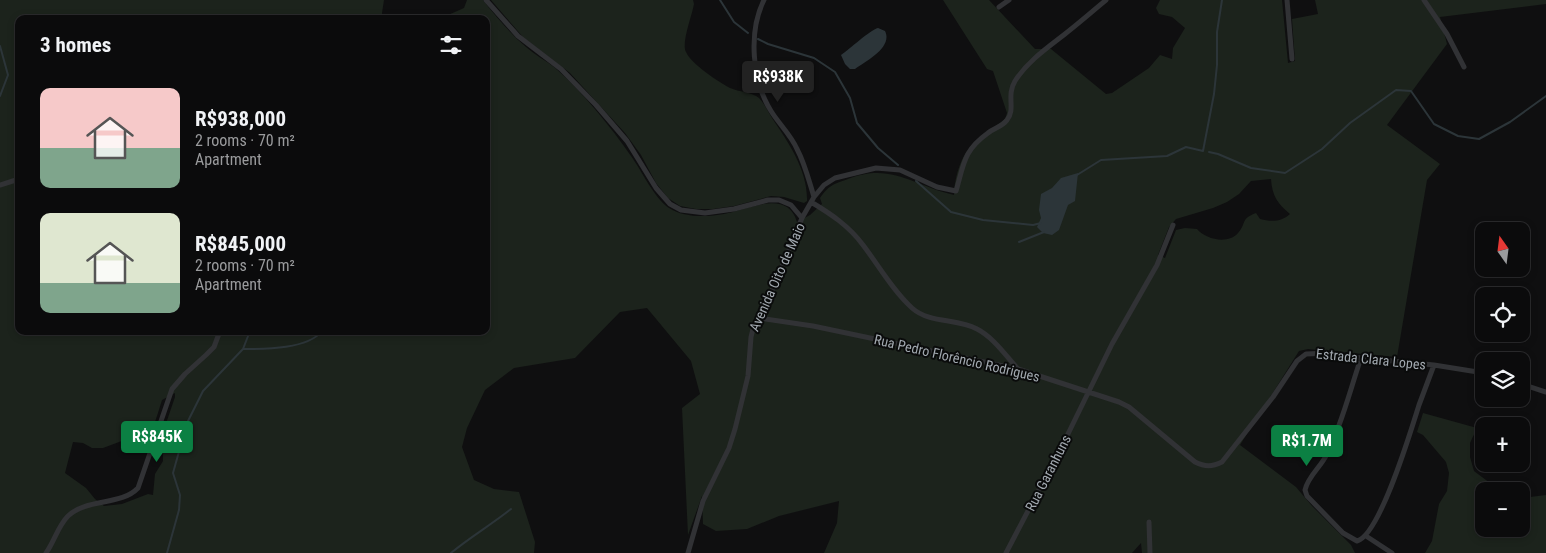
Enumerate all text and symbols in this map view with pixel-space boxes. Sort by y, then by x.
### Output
icon: filters [437,31,465,59]
text: 3 homes [40,33,111,57]
pin: R$938K [737,61,819,103]
text: R$938K [753,67,803,86]
text: R$938,000 [195,107,286,131]
icon: home [80,108,140,168]
text: 2 rooms · 70 m² [195,131,295,150]
text: Apartment [195,150,262,169]
street label: Avenida Oito de Maio [746,220,808,334]
north arrow [1475,222,1530,278]
map controls [1475,222,1530,537]
text: R$845,000 [195,232,286,256]
icon: home [80,233,140,293]
text: 2 rooms · 70 m² [195,256,295,275]
text: Apartment [195,275,262,294]
button: locate [1475,287,1530,342]
street label: Rua Pedro Florêncio Rodrigues [873,331,1041,385]
street label: Estrada Clara Lopes [1315,345,1427,373]
button: layers [1475,352,1530,407]
button: + [1475,417,1530,472]
pin: R$845K [116,420,198,463]
pin: R$1.7M [1266,424,1348,467]
text: R$845K [132,427,182,446]
text: R$1.7M [1282,431,1332,450]
street label: Rua Garanhuns [1022,432,1074,514]
button: − [1475,482,1530,537]

